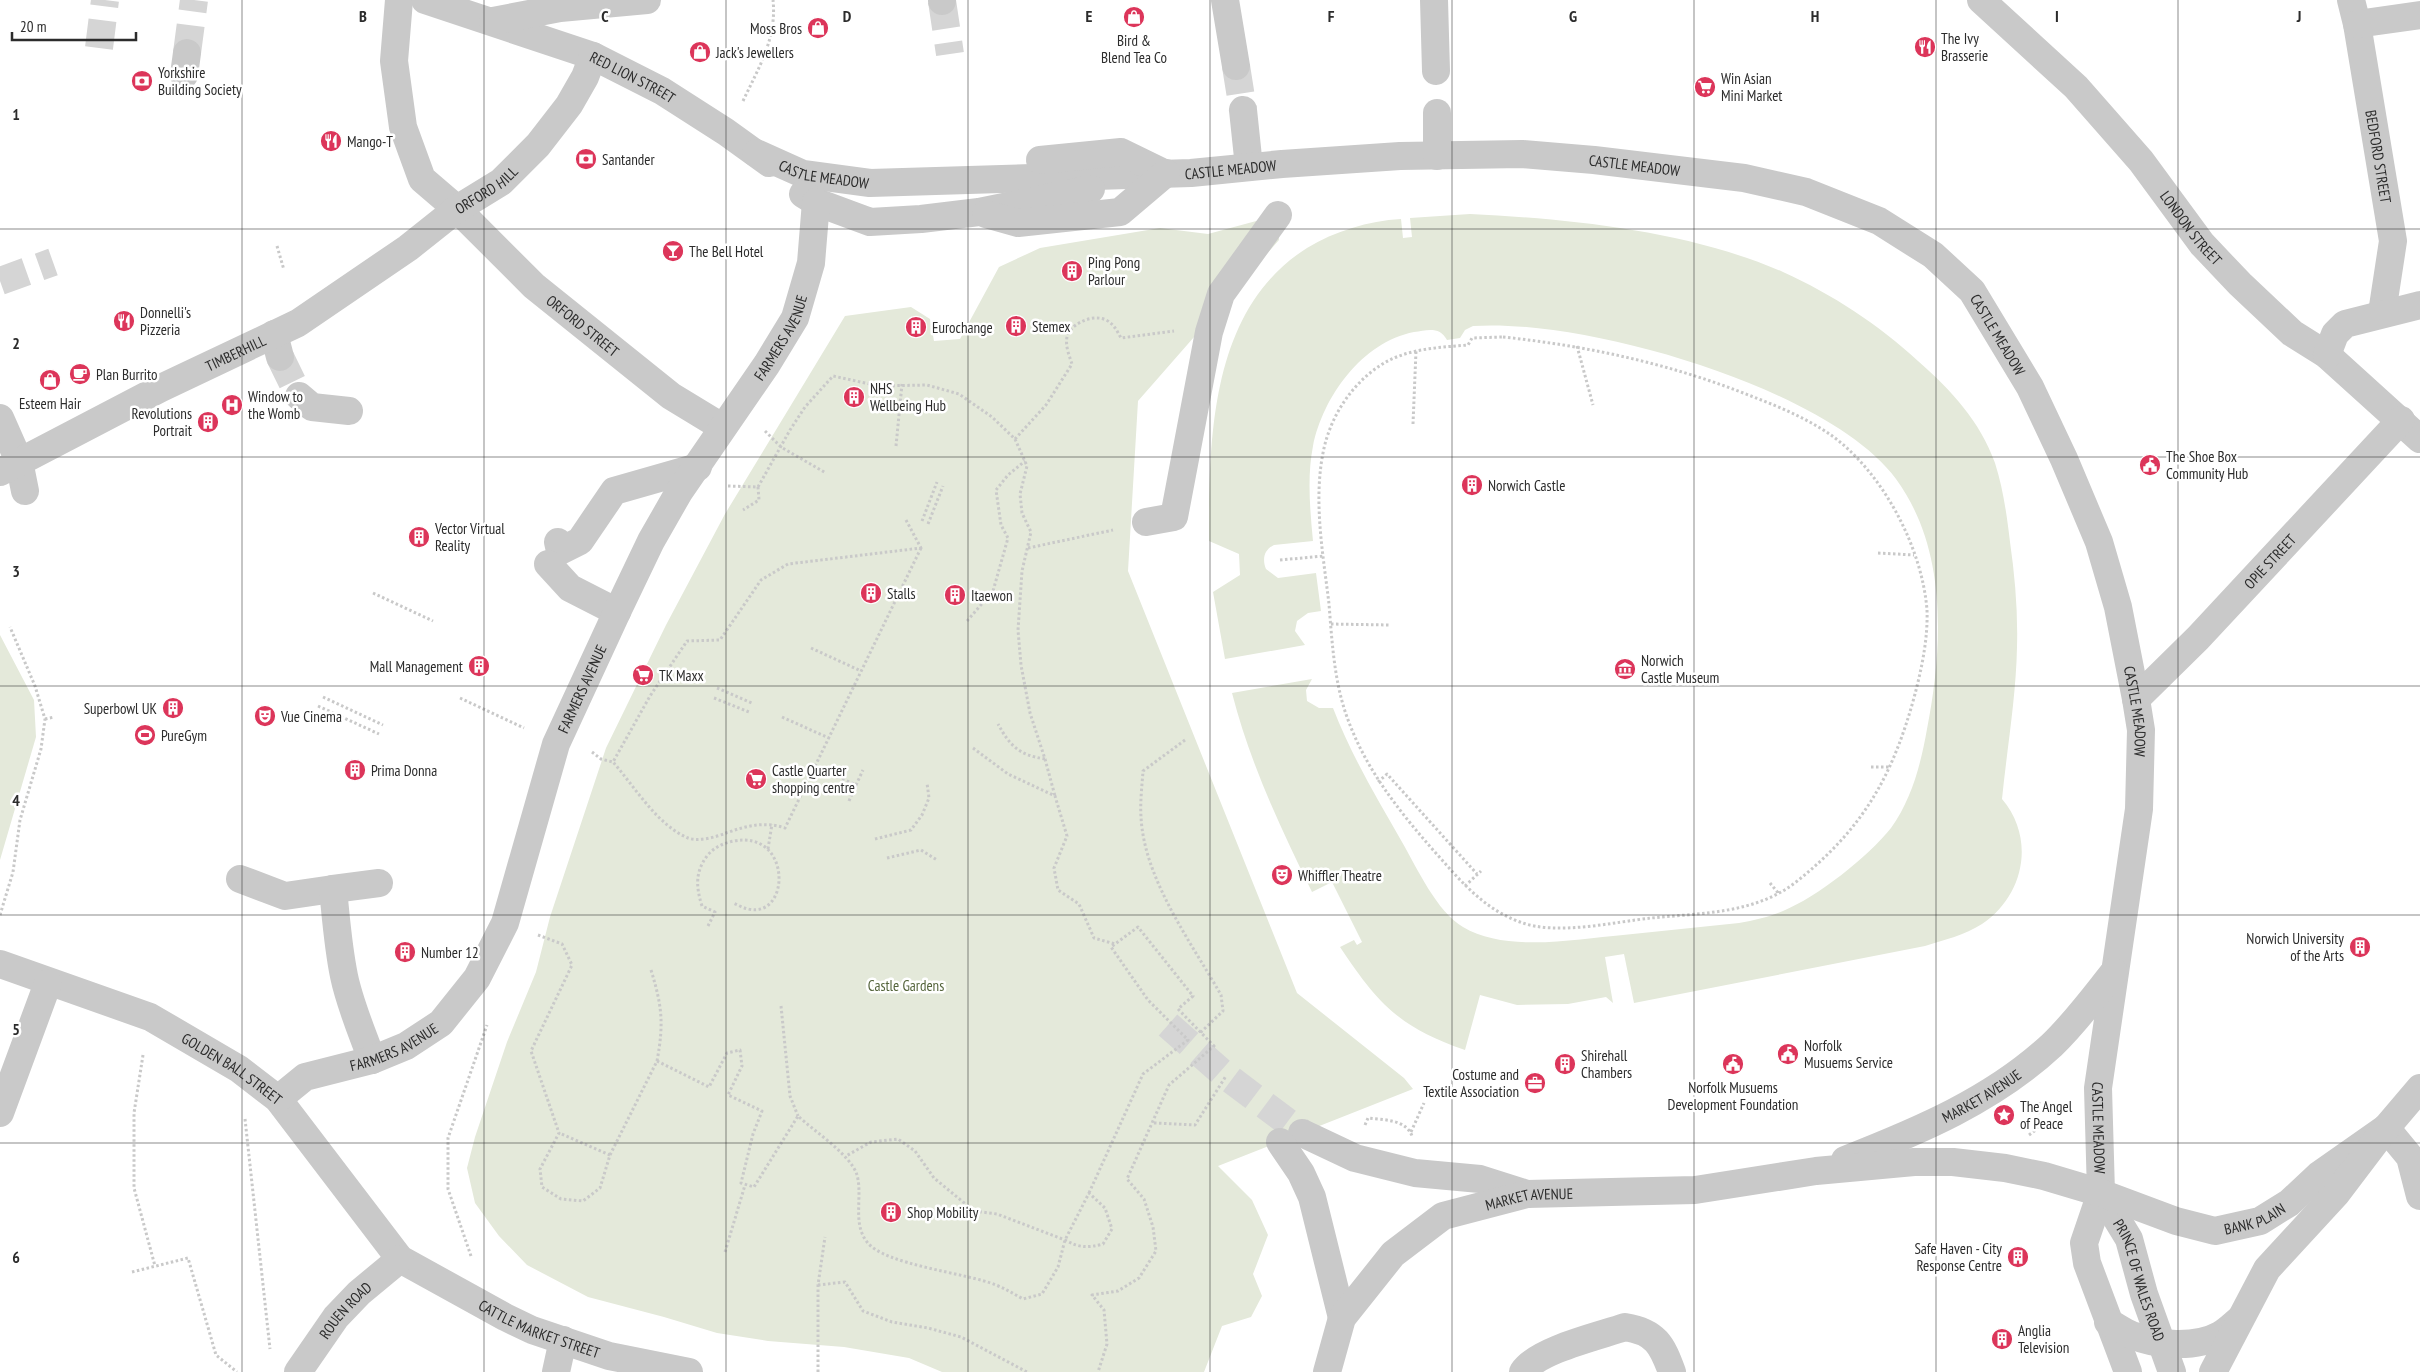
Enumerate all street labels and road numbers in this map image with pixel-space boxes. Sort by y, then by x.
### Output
street label: RED LION STREET [587,47,680,107]
street label: BEDFORD STREET [2362,108,2396,205]
street label: CASTLE MEADOW [1588,150,1681,180]
street label: CASTLE MEADOW [776,155,870,192]
street label: CASTLE MEADOW [1185,155,1277,183]
street label: ORFORD HILL [451,161,522,218]
street label: LONDON STREET [2157,187,2226,269]
street label: ORFORD STREET [543,290,624,361]
street label: CASTLE MEADOW [1966,290,2030,379]
street label: FARMERS AVENUE [749,293,811,384]
street label: TIMBERHILL [202,330,269,375]
street label: OPIE STREET [2239,530,2300,593]
street label: FARMERS AVENUE [553,642,610,736]
street label: CASTLE MEADOW [2120,664,2151,757]
street label: FARMERS AVENUE [348,1018,441,1075]
street label: GOLDEN BALL STREET [178,1028,286,1109]
street label: MARKET AVENUE [1939,1065,2025,1126]
street label: CASTLE MEADOW [2088,1081,2110,1174]
street label: MARKET AVENUE [1483,1183,1573,1214]
street label: BANK PLAIN [2222,1198,2288,1238]
street label: PRINCE OF WALES ROAD [2109,1215,2170,1344]
street label: ROUEN ROAD [315,1277,375,1342]
street label: CATTLE MARKET STREET [476,1295,603,1362]

